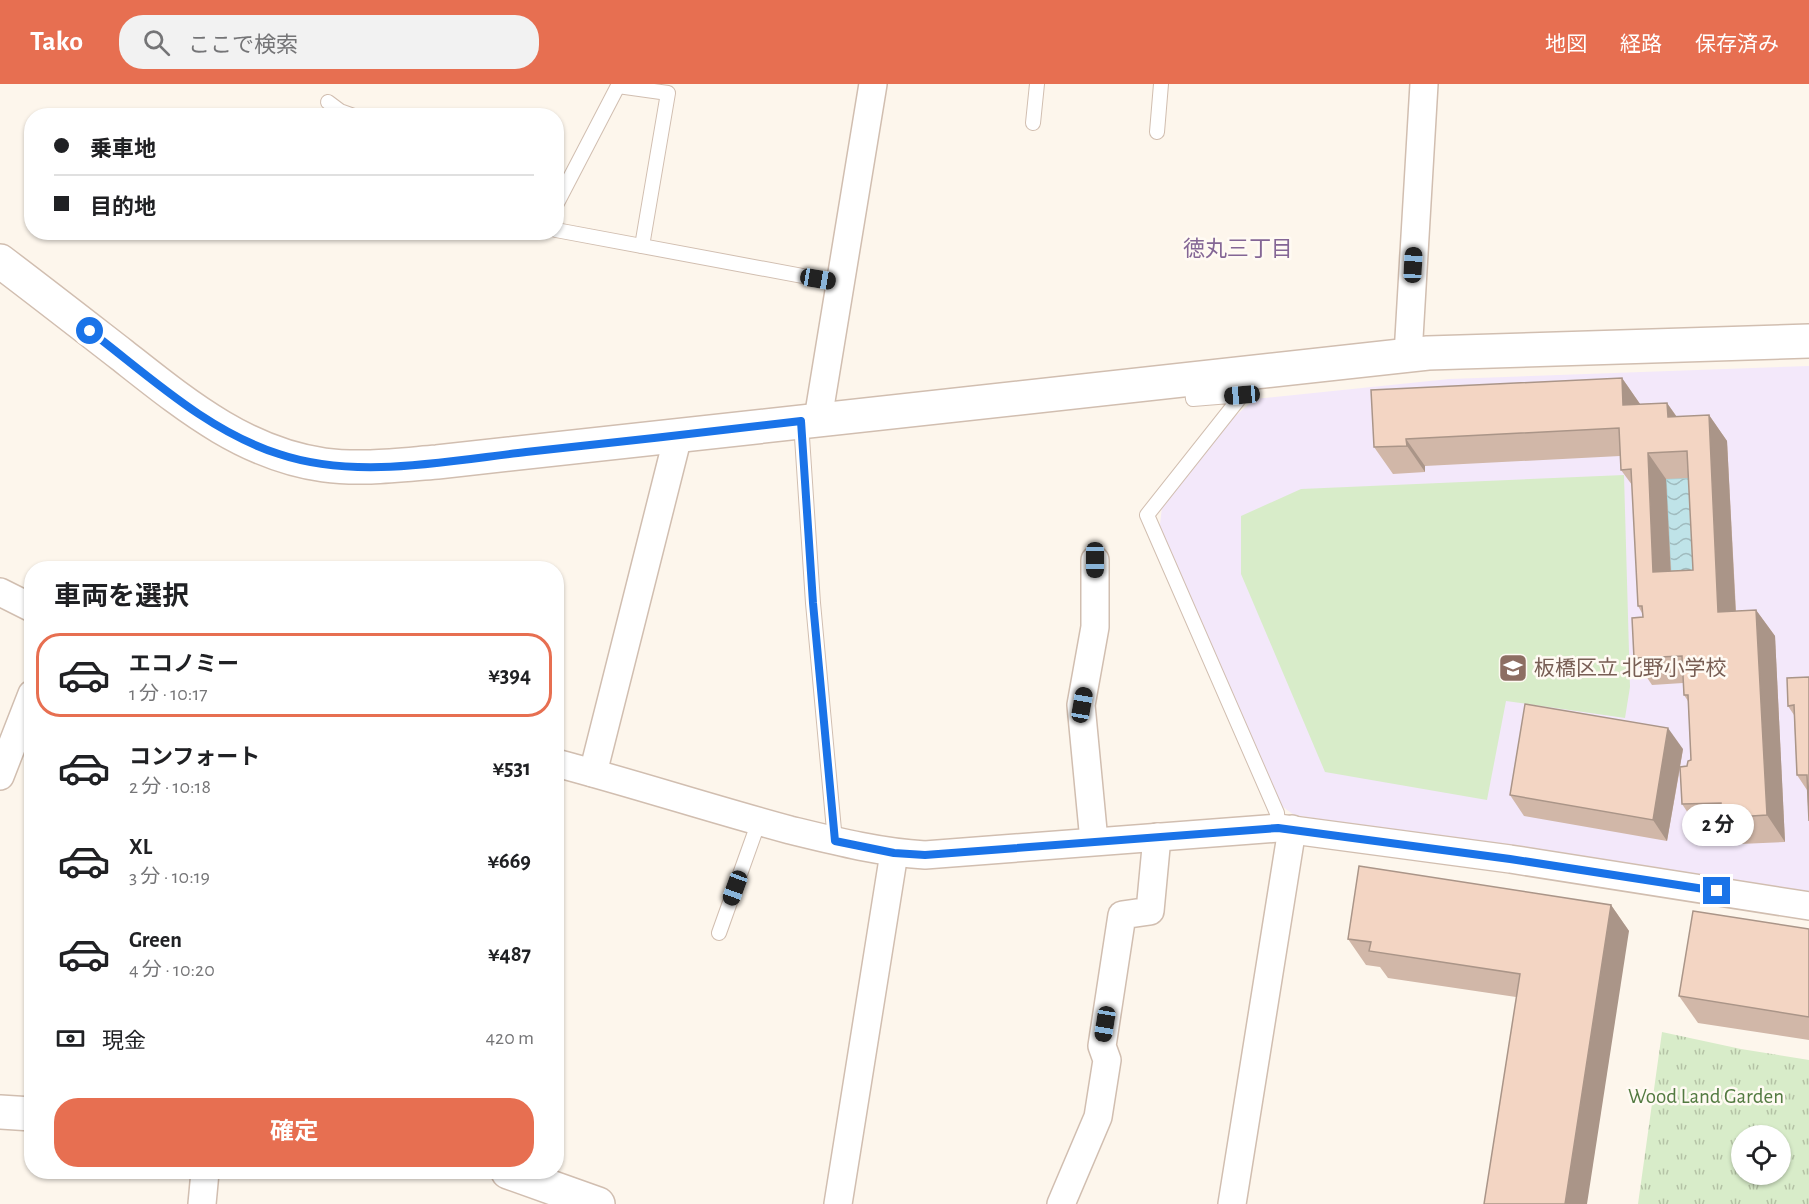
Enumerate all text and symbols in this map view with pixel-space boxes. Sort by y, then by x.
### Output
search box [119,15,539,69]
icon: search [140,26,173,59]
text: Tako [30,28,83,56]
text: ここで検索 [188,34,298,56]
text: 地図 [1545,34,1587,55]
text: 経路 [1620,34,1662,55]
text: 保存済み [1695,34,1779,55]
text: 乗車地 [90,138,156,160]
text: 目的地 [90,196,156,218]
district label: 徳丸三丁目 [1183,237,1293,260]
car [1403,247,1423,283]
car [799,267,837,291]
route start [76,317,103,344]
car [1223,384,1261,406]
car [1086,542,1104,578]
text: 車両を選択 [54,583,189,610]
icon: car [57,648,111,702]
school or university icon: 板橋区立 北野小学校 [1497,652,1529,684]
text: エコノミー [129,653,239,675]
place label: 板橋区立 北野小学校 [1534,657,1726,679]
text: ¥394 [488,664,531,686]
text: 1 分 · 10:17 [129,684,208,704]
car [1070,686,1094,724]
icon: car [57,741,111,795]
text: コンフォート [129,746,260,768]
text: ¥531 [493,757,531,779]
text: 2 分 · 10:18 [129,777,211,797]
callout: 2 分 [1681,804,1753,846]
text: 2 分 [1702,815,1734,835]
icon: car [57,834,111,888]
text: XL [129,836,152,858]
text: ¥669 [488,850,531,872]
text: 3 分 · 10:19 [129,867,210,887]
car [720,868,750,908]
route end [1703,877,1730,904]
icon: car [57,927,111,981]
text: Green [129,929,182,951]
text: ¥487 [488,943,531,965]
text: 4 分 · 10:20 [129,960,215,980]
car [1093,1005,1117,1043]
icon: cash [54,1022,87,1055]
text: 420 m [485,1028,534,1048]
text: 現金 [102,1030,146,1052]
park label: Wood Land Garden [1628,1086,1784,1107]
button: 確定 [54,1098,534,1167]
map controls [1731,1125,1791,1185]
button: locate [1731,1125,1791,1185]

